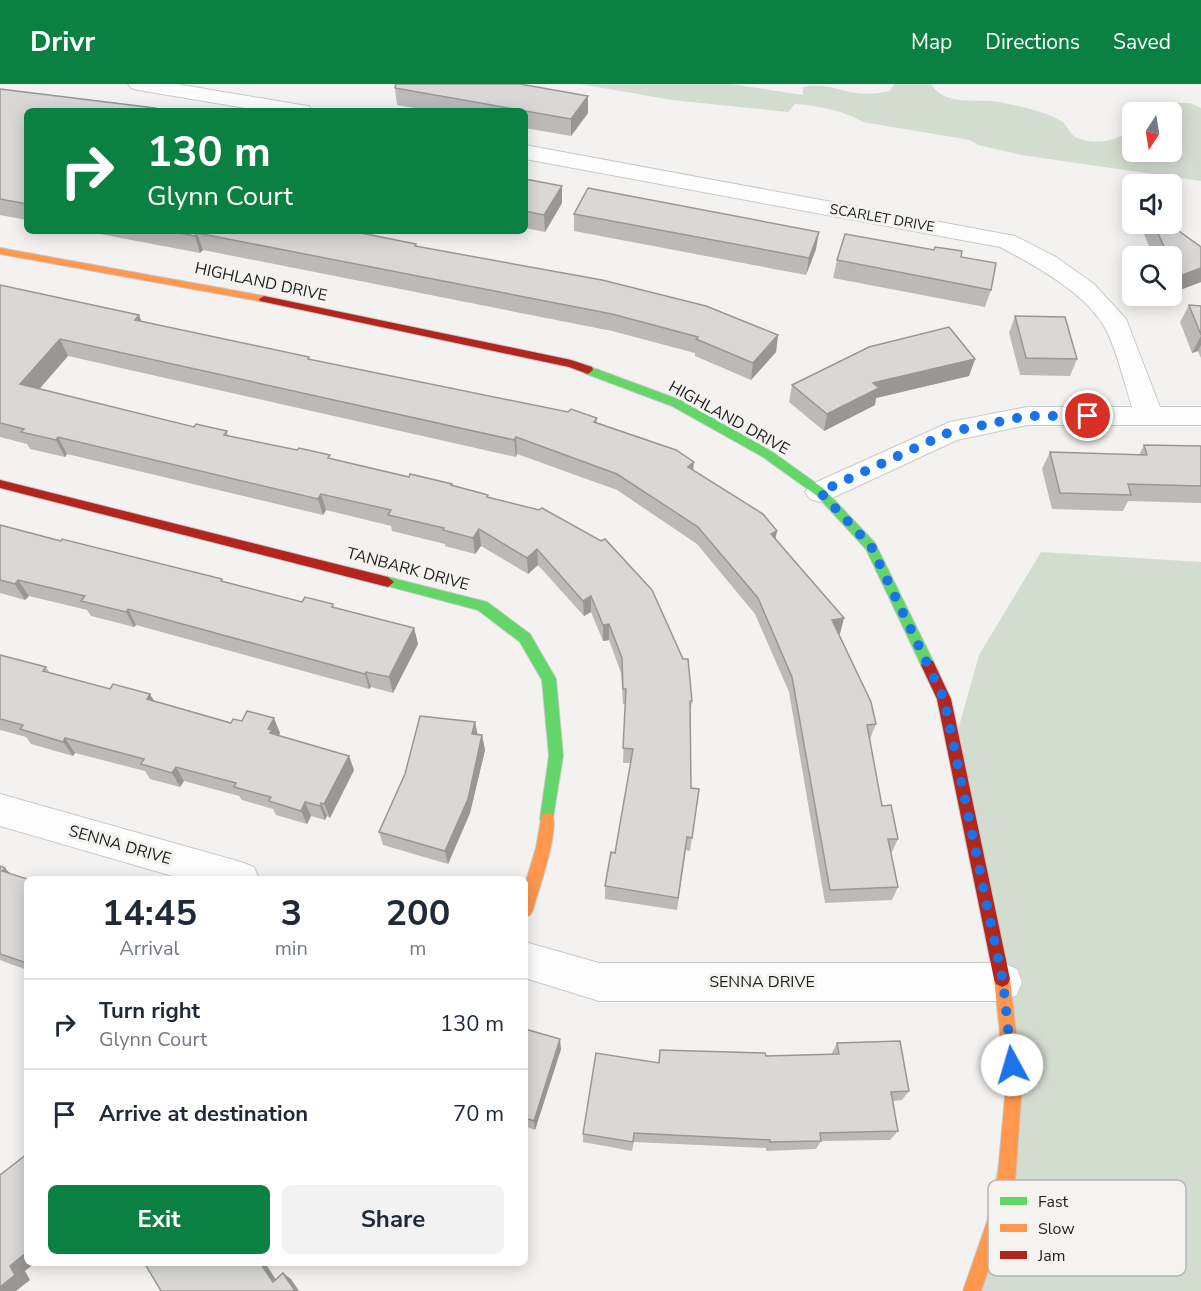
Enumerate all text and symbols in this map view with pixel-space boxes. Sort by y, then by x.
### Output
text: Drivr [30,23,95,61]
text: Map [911,28,952,56]
text: Directions [985,28,1080,56]
text: Saved [1113,28,1171,56]
north arrow [1122,102,1182,162]
map controls [1122,102,1182,306]
text: 130 m [147,124,271,181]
icon: right [48,132,126,210]
button: sound [1122,174,1182,234]
text: Glynn Court [147,178,293,215]
street label: SCARLET DRIVE [828,199,936,237]
button: search [1122,246,1182,306]
street label: HIGHLAND DRIVE [193,257,329,307]
street label: HIGHLAND DRIVE [665,376,793,460]
pin [1062,390,1113,441]
icon: arrive [1071,399,1104,432]
street label: TANBARK DRIVE [344,542,472,596]
street label: SENNA DRIVE [66,820,174,870]
text: 14:45 [102,889,197,938]
text: 3 [280,889,302,938]
text: 200 [385,889,450,938]
text: Arrival [119,935,179,962]
text: min [275,935,308,962]
text: m [409,935,426,962]
street label: SENNA DRIVE [709,971,815,993]
text: Turn right [99,996,200,1026]
icon: right [48,1008,81,1041]
text: 130 m [440,1009,504,1039]
text: Glynn Court [99,1026,207,1053]
position arrow [980,1033,1044,1097]
icon: arrive [48,1098,81,1131]
text: Arrive at destination [99,1099,308,1129]
text: 70 m [453,1099,504,1129]
legend [988,1180,1186,1276]
button: Exit [48,1185,270,1254]
button: Share [282,1185,504,1254]
text: Fast [1038,1191,1069,1213]
text: Slow [1038,1218,1075,1240]
text: Jam [1037,1245,1065,1267]

